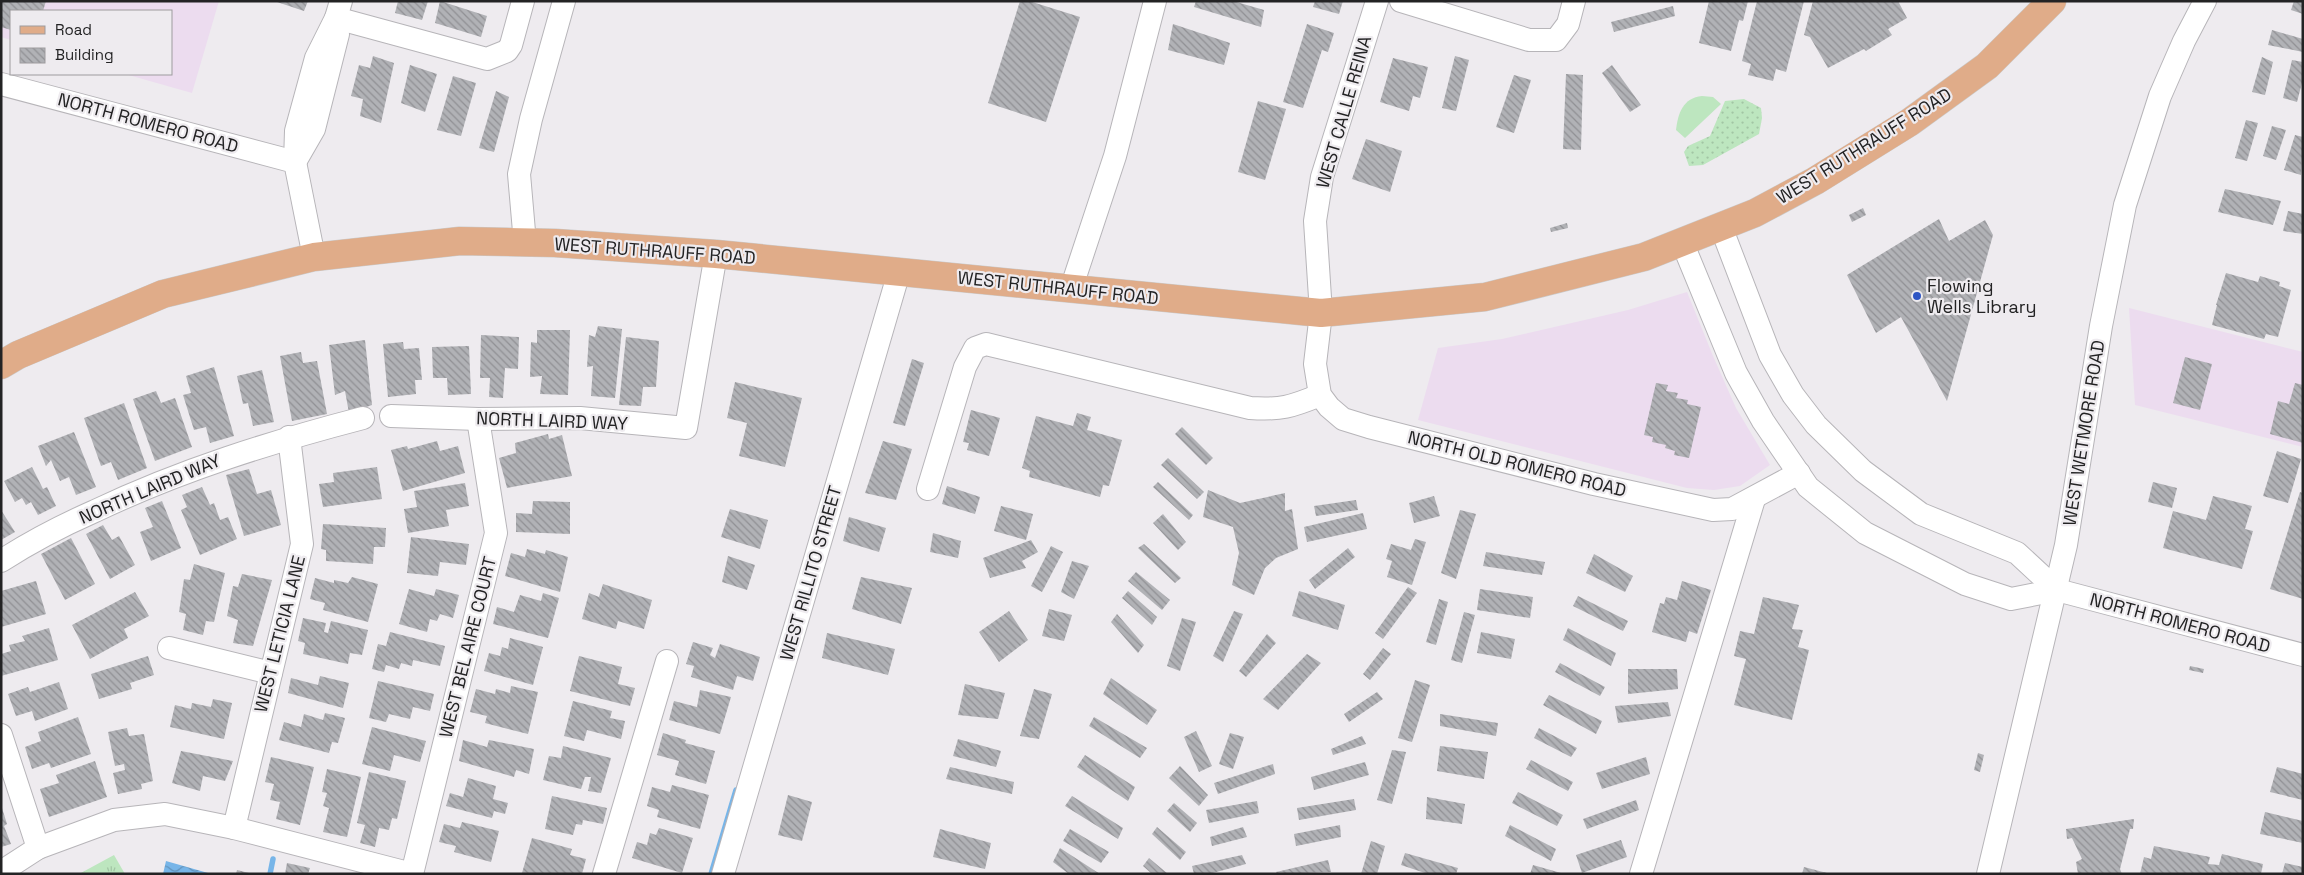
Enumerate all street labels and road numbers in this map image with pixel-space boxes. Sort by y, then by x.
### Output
street label: WEST CALLE REINA [1311,33,1376,191]
street label: WEST RUTHRAUFF ROAD [1772,82,1955,209]
street label: NORTH ROMERO ROAD [55,87,241,158]
street label: WEST RUTHRAUFF ROAD [554,232,757,269]
street label: WEST RUTHRAUFF ROAD [956,266,1160,309]
street label: WEST WETMORE ROAD [2057,338,2110,527]
street label: NORTH LAIRD WAY [476,406,628,435]
street label: NORTH OLD ROMERO ROAD [1406,425,1629,502]
street label: NORTH LAIRD WAY [75,448,224,529]
street label: WEST RILLITO STREET [775,482,847,663]
street label: WEST LETICIA LANE [249,553,310,715]
street label: WEST BEL AIRE COURT [434,553,501,740]
street label: NORTH ROMERO ROAD [2087,587,2273,658]

